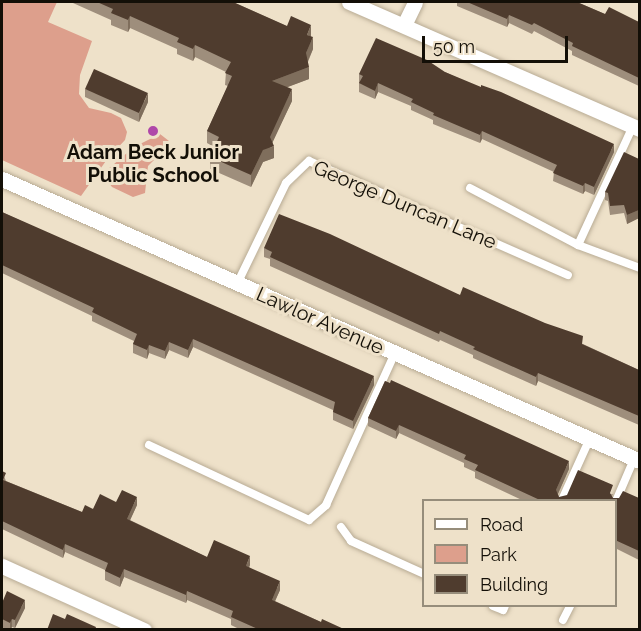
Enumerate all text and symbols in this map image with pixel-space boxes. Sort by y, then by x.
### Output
scale bar [425,24,570,62]
text: 50 m [433,36,475,57]
marker: Adam Beck Junior Public School [146,124,160,138]
place label: Adam Beck Junior Public School [67,140,239,187]
street label: George Duncan Lane [310,156,500,254]
street label: Lawlor Avenue [252,282,388,360]
legend [422,499,617,607]
text: Road [480,514,523,535]
text: Park [480,544,517,565]
text: Building [480,574,548,595]

